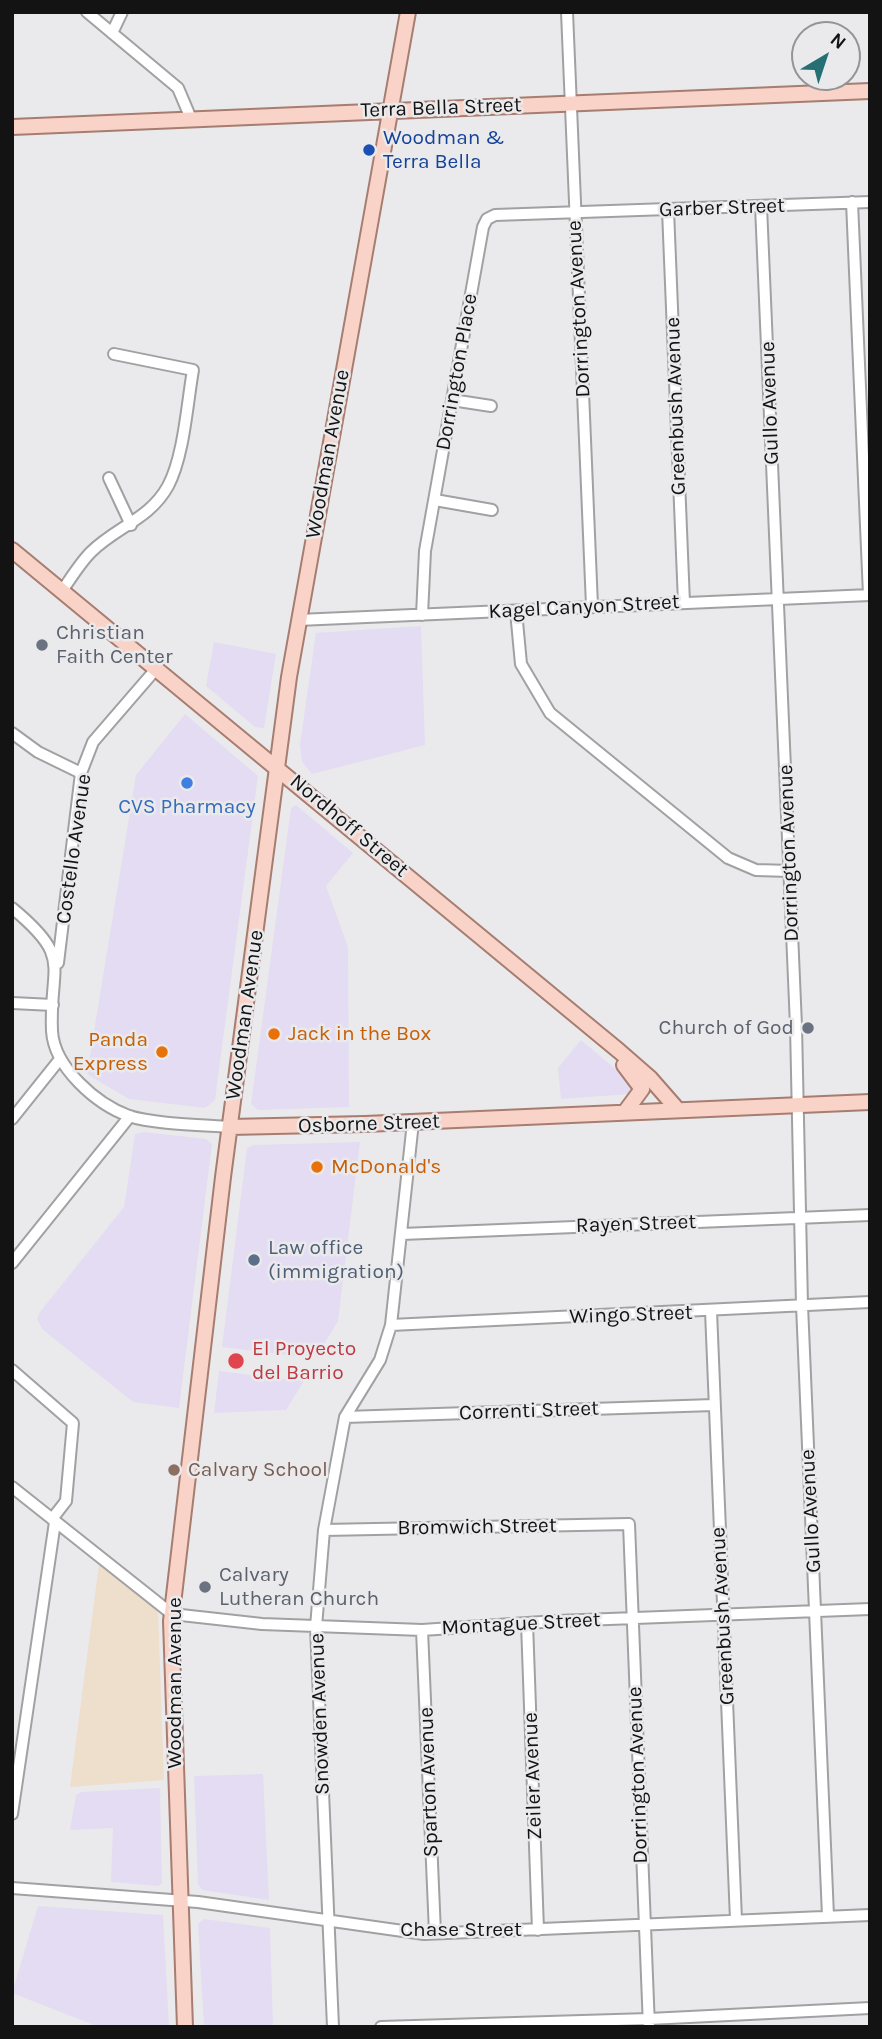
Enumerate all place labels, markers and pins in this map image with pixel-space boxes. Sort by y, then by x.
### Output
place label: Woodman & Terra Bella [383,125,505,175]
marker: Woodman & Terra Bella [361,142,377,158]
place label: Christian Faith Center [56,620,172,670]
marker: Christian Faith Center [34,637,50,653]
marker: CVS Pharmacy [179,775,195,791]
place label: CVS Pharmacy [118,794,256,820]
place label: Church of God [659,1015,794,1041]
marker: Church of God [800,1020,816,1036]
place label: Jack in the Box [288,1021,431,1047]
marker: Jack in the Box [266,1026,282,1042]
place label: Panda Express [73,1027,148,1077]
marker: Panda Express [154,1044,170,1060]
place label: McDonald's [331,1154,441,1180]
marker: McDonald's [309,1159,325,1175]
place label: Law office (immigration) [268,1235,404,1285]
marker: Law office (immigration) [246,1252,262,1268]
place label: El Proyecto del Barrio [252,1336,356,1386]
marker: El Proyecto del Barrio [226,1351,246,1371]
place label: Calvary School [188,1457,328,1483]
marker: Calvary School [166,1462,182,1478]
place label: Calvary Lutheran Church [219,1562,379,1612]
marker: Calvary Lutheran Church [197,1579,213,1595]

